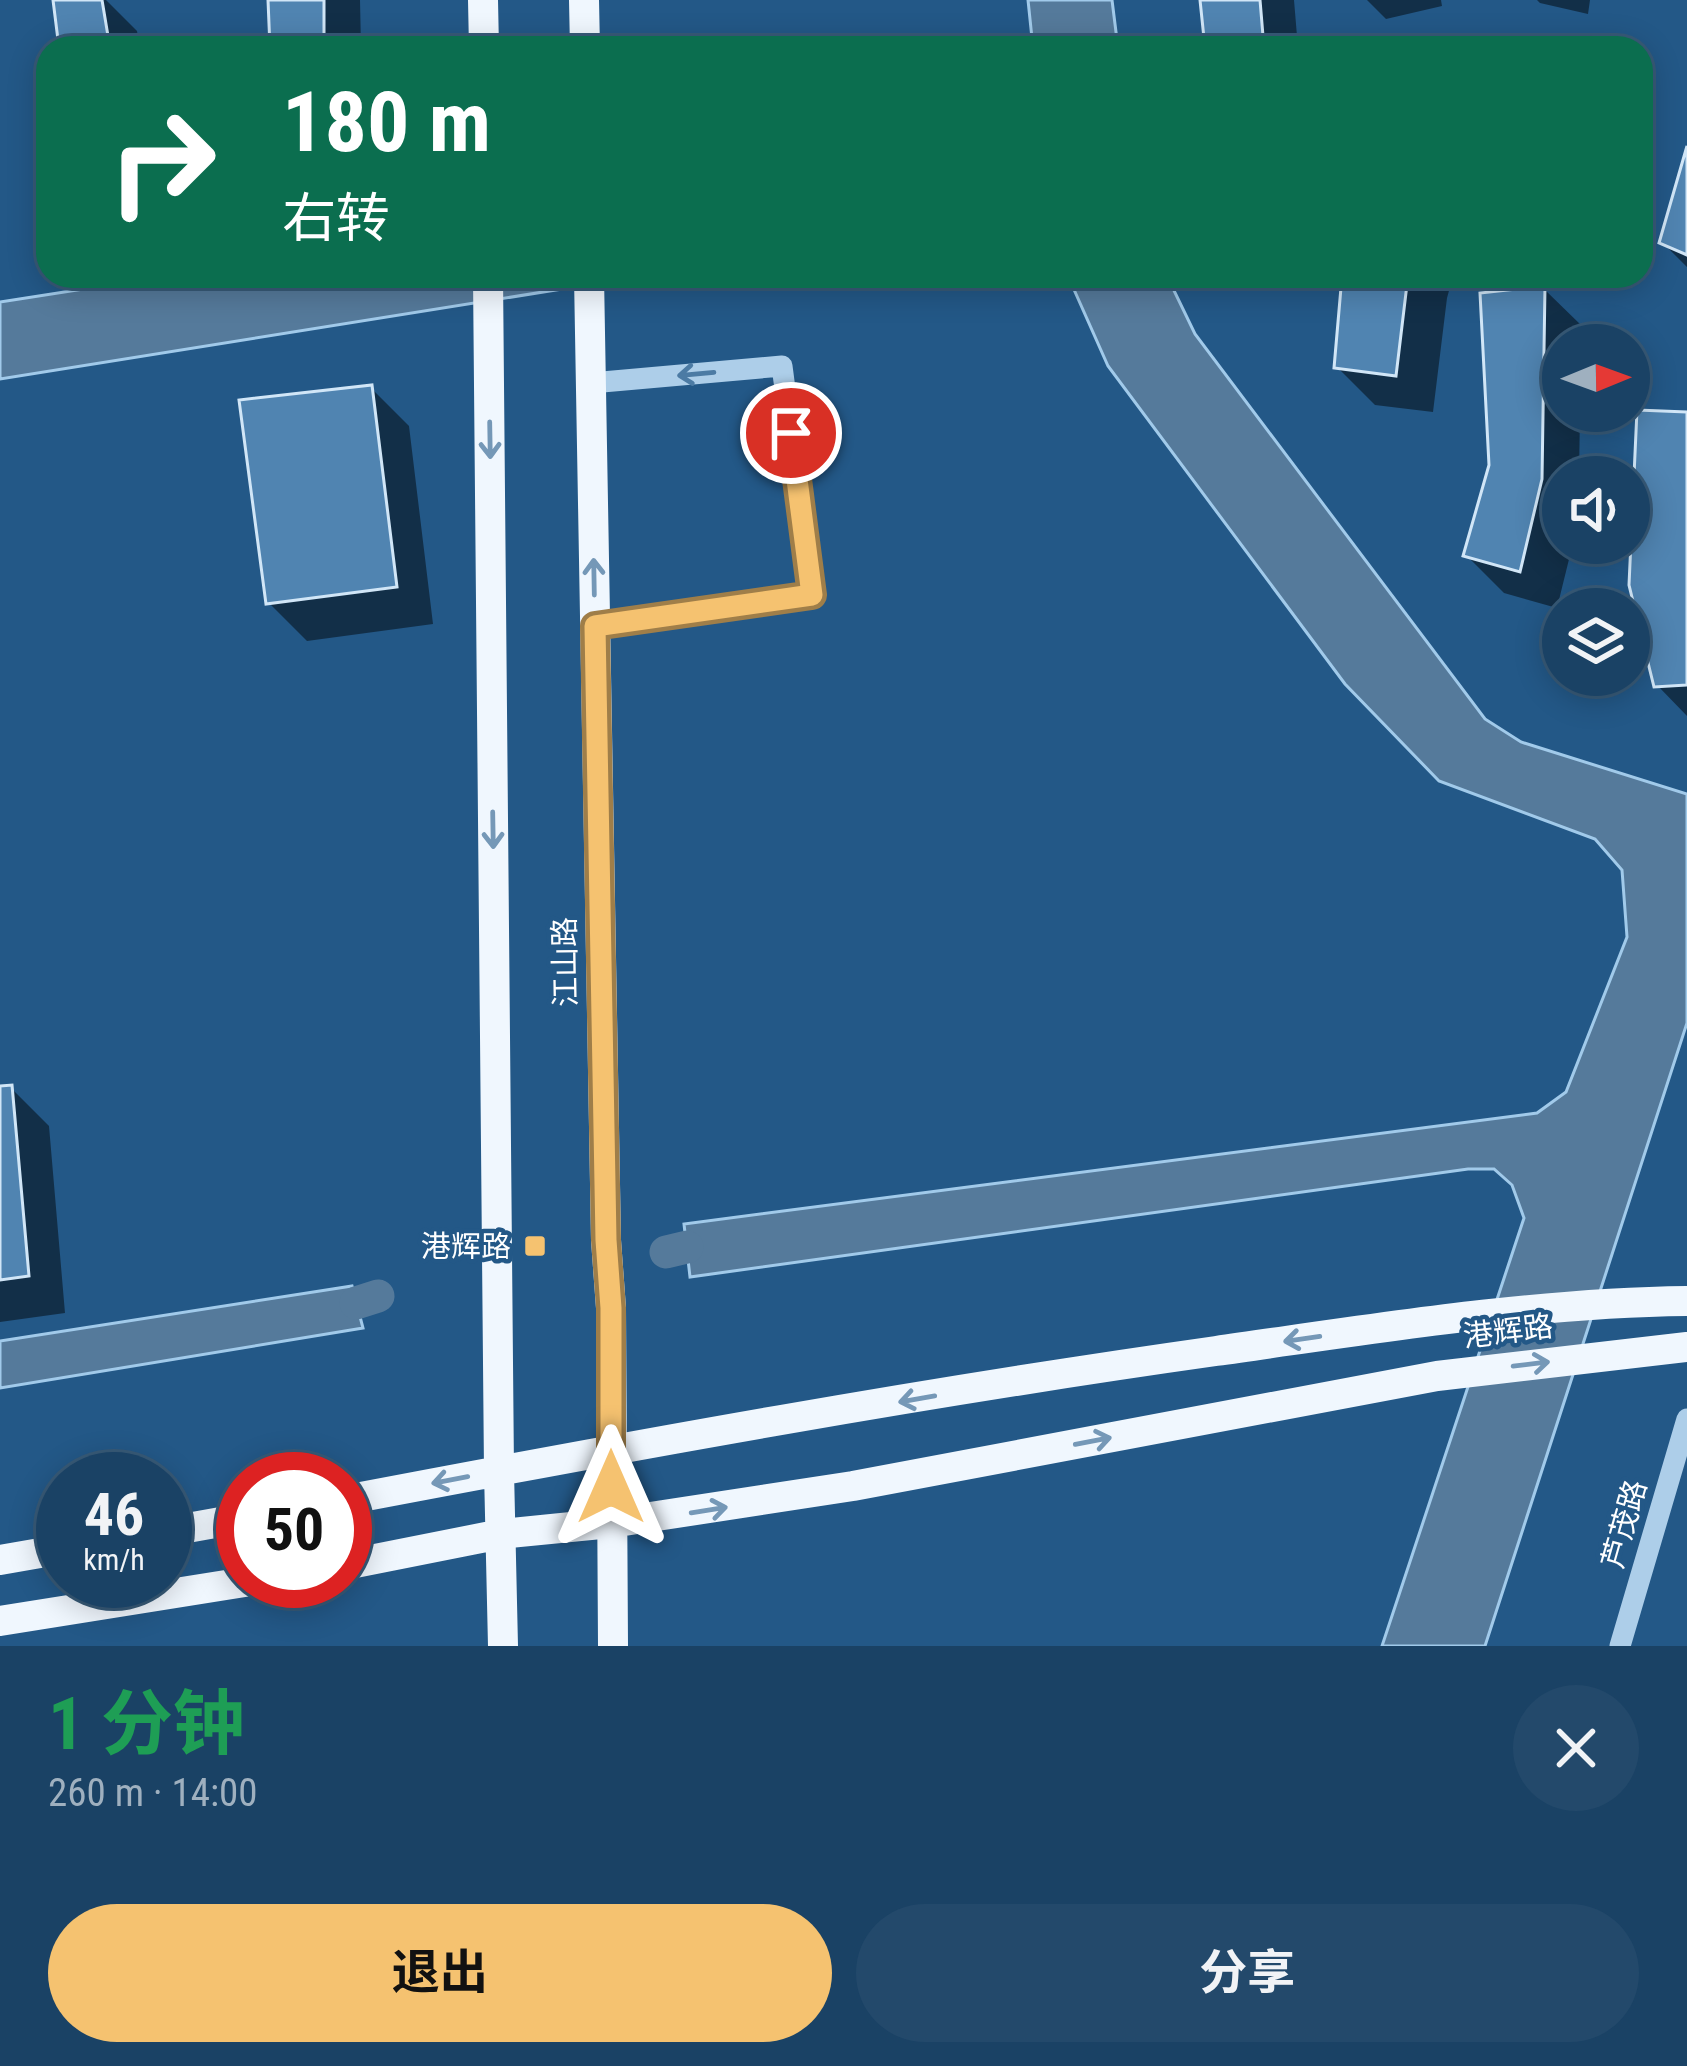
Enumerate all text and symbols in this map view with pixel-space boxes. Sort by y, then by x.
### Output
text: 180 m [282,73,491,172]
icon: right [84,84,240,240]
text: 右转 [282,187,390,250]
north arrow [1542,324,1650,432]
map controls [1542,324,1650,696]
one-way arrow [677,363,716,386]
pin [740,382,842,484]
icon: arrive [758,400,824,466]
one-way arrow [479,420,501,459]
button: sound [1542,456,1650,564]
one-way arrow [583,558,606,597]
button: layers [1542,588,1650,696]
one-way arrow [482,810,505,849]
street label: 江山路 [547,917,583,1007]
place label: 港辉路 [421,1229,511,1264]
marker: 港辉路 [522,1233,548,1259]
street label: 港辉路 [1461,1308,1555,1354]
one-way arrow [1283,1328,1322,1350]
one-way arrow [1511,1353,1550,1375]
one-way arrow [898,1388,937,1411]
position arrow [548,1424,674,1550]
one-way arrow [1073,1429,1112,1451]
speed limit sign: 50 [216,1452,372,1608]
one-way arrow [431,1470,470,1492]
street label: 芦茂路 [1595,1476,1653,1572]
text: 46 [84,1479,144,1550]
one-way arrow [689,1498,728,1521]
text: km/h [83,1542,145,1577]
text: 1 分钟 [48,1682,245,1767]
button: close [1513,1685,1639,1811]
text: 260 m · 14:00 [48,1770,258,1816]
button: 退出 [48,1904,832,2042]
button: 分享 [856,1904,1639,2042]

